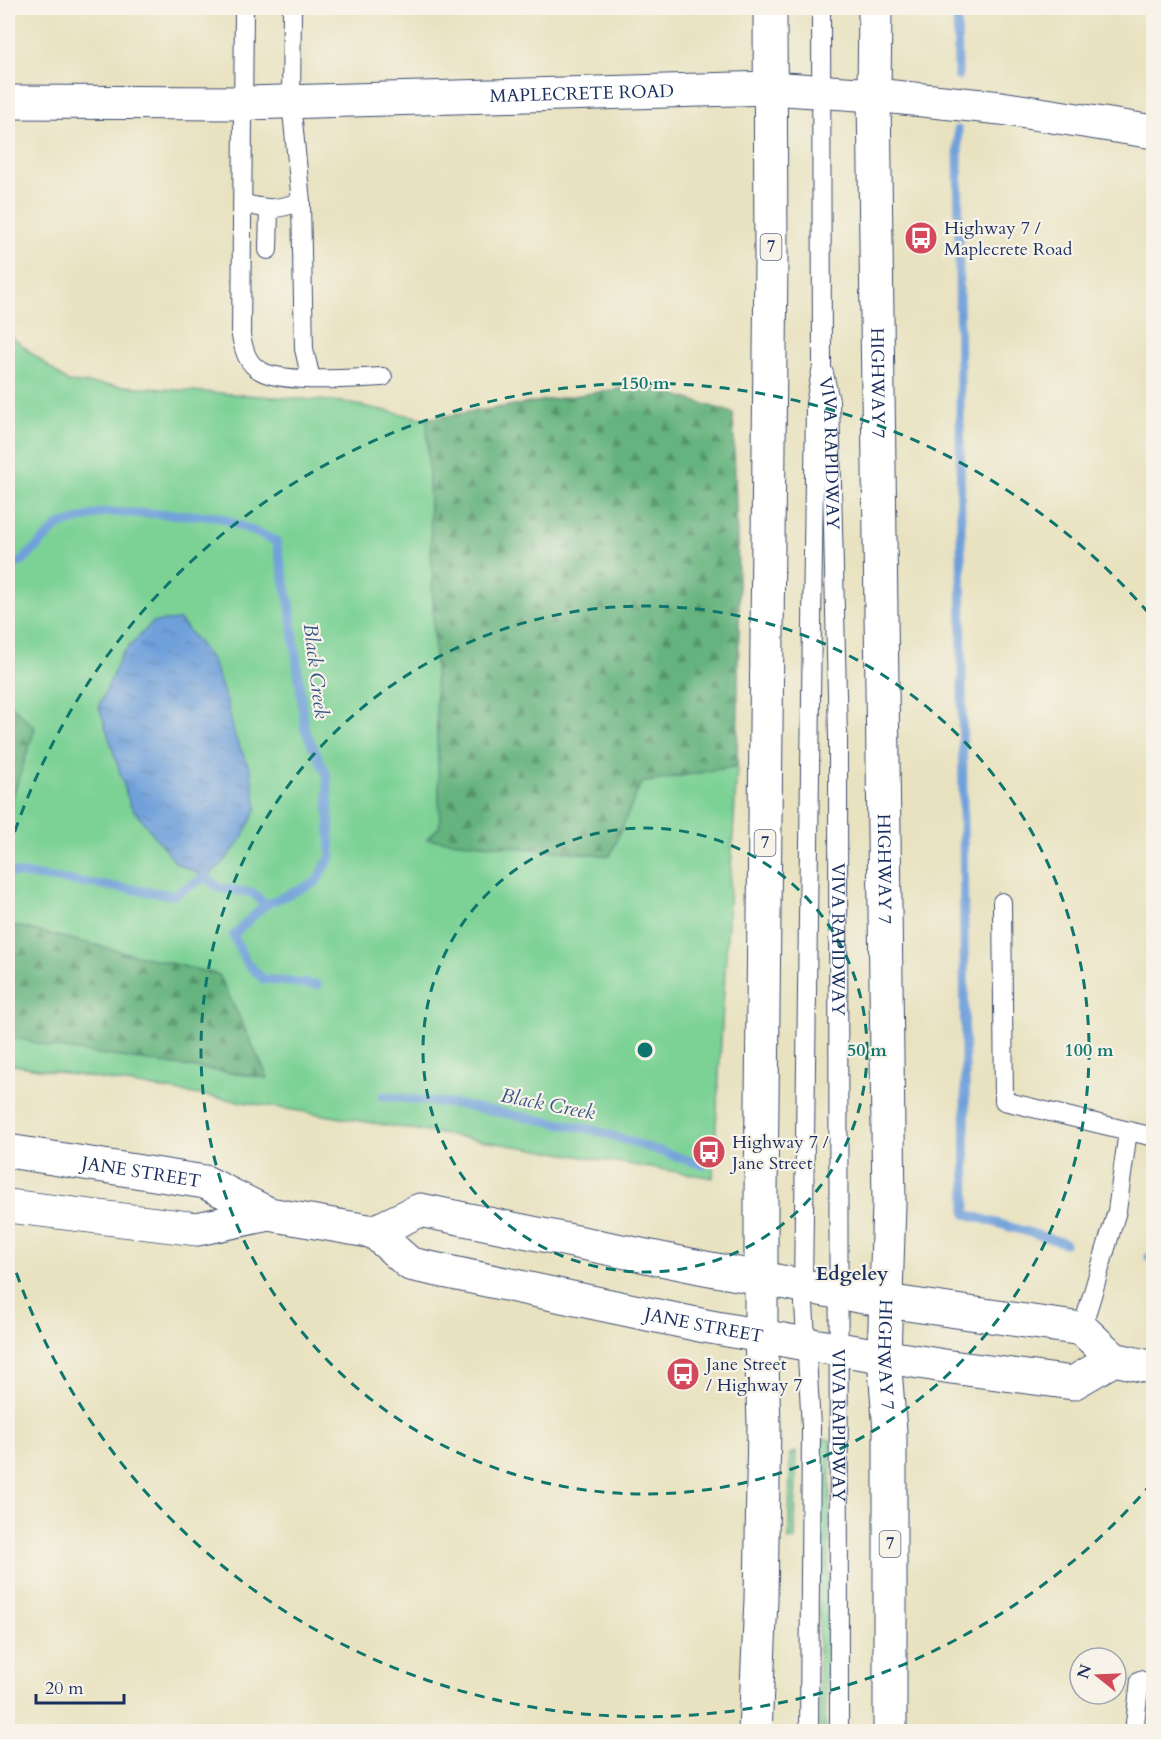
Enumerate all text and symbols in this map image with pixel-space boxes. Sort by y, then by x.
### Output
street label: MAPLECRETE ROAD [489,78,674,108]
place label: Highway 7 / Maplecrete Road [944,216,1073,262]
bus stop icon: Highway 7 / Maplecrete Road [903,220,939,256]
road number: 7 [760,234,782,260]
street label: HIGHWAY 7 [865,327,891,438]
text: 150 m [620,371,670,396]
street label: VIVA RAPIDWAY [813,375,846,531]
water label: Black Creek [297,622,335,720]
street label: HIGHWAY 7 [871,813,898,924]
road number: 7 [754,830,776,856]
street label: VIVA RAPIDWAY [826,863,851,1016]
text: 50 m [847,1038,887,1063]
text: 100 m [1064,1038,1114,1063]
centre of rings [635,1040,655,1060]
water label: Black Creek [498,1082,598,1126]
place label: Highway 7 / Jane Street [729,1130,829,1176]
bus stop icon: Highway 7 / Jane Street [691,1134,727,1170]
street label: JANE STREET [77,1150,203,1194]
district label: Edgeley [816,1260,889,1287]
street label: HIGHWAY 7 [871,1299,901,1411]
street label: JANE STREET [640,1301,765,1349]
street label: VIVA RAPIDWAY [826,1349,851,1502]
place label: Jane Street / Highway 7 [703,1352,803,1398]
bus stop icon: Jane Street / Highway 7 [665,1356,701,1392]
road number: 7 [880,1531,900,1557]
north arrow [1068,1646,1128,1706]
text: N [1072,1662,1097,1682]
scale bar [36,1667,124,1705]
text: 20 m [45,1676,84,1701]

